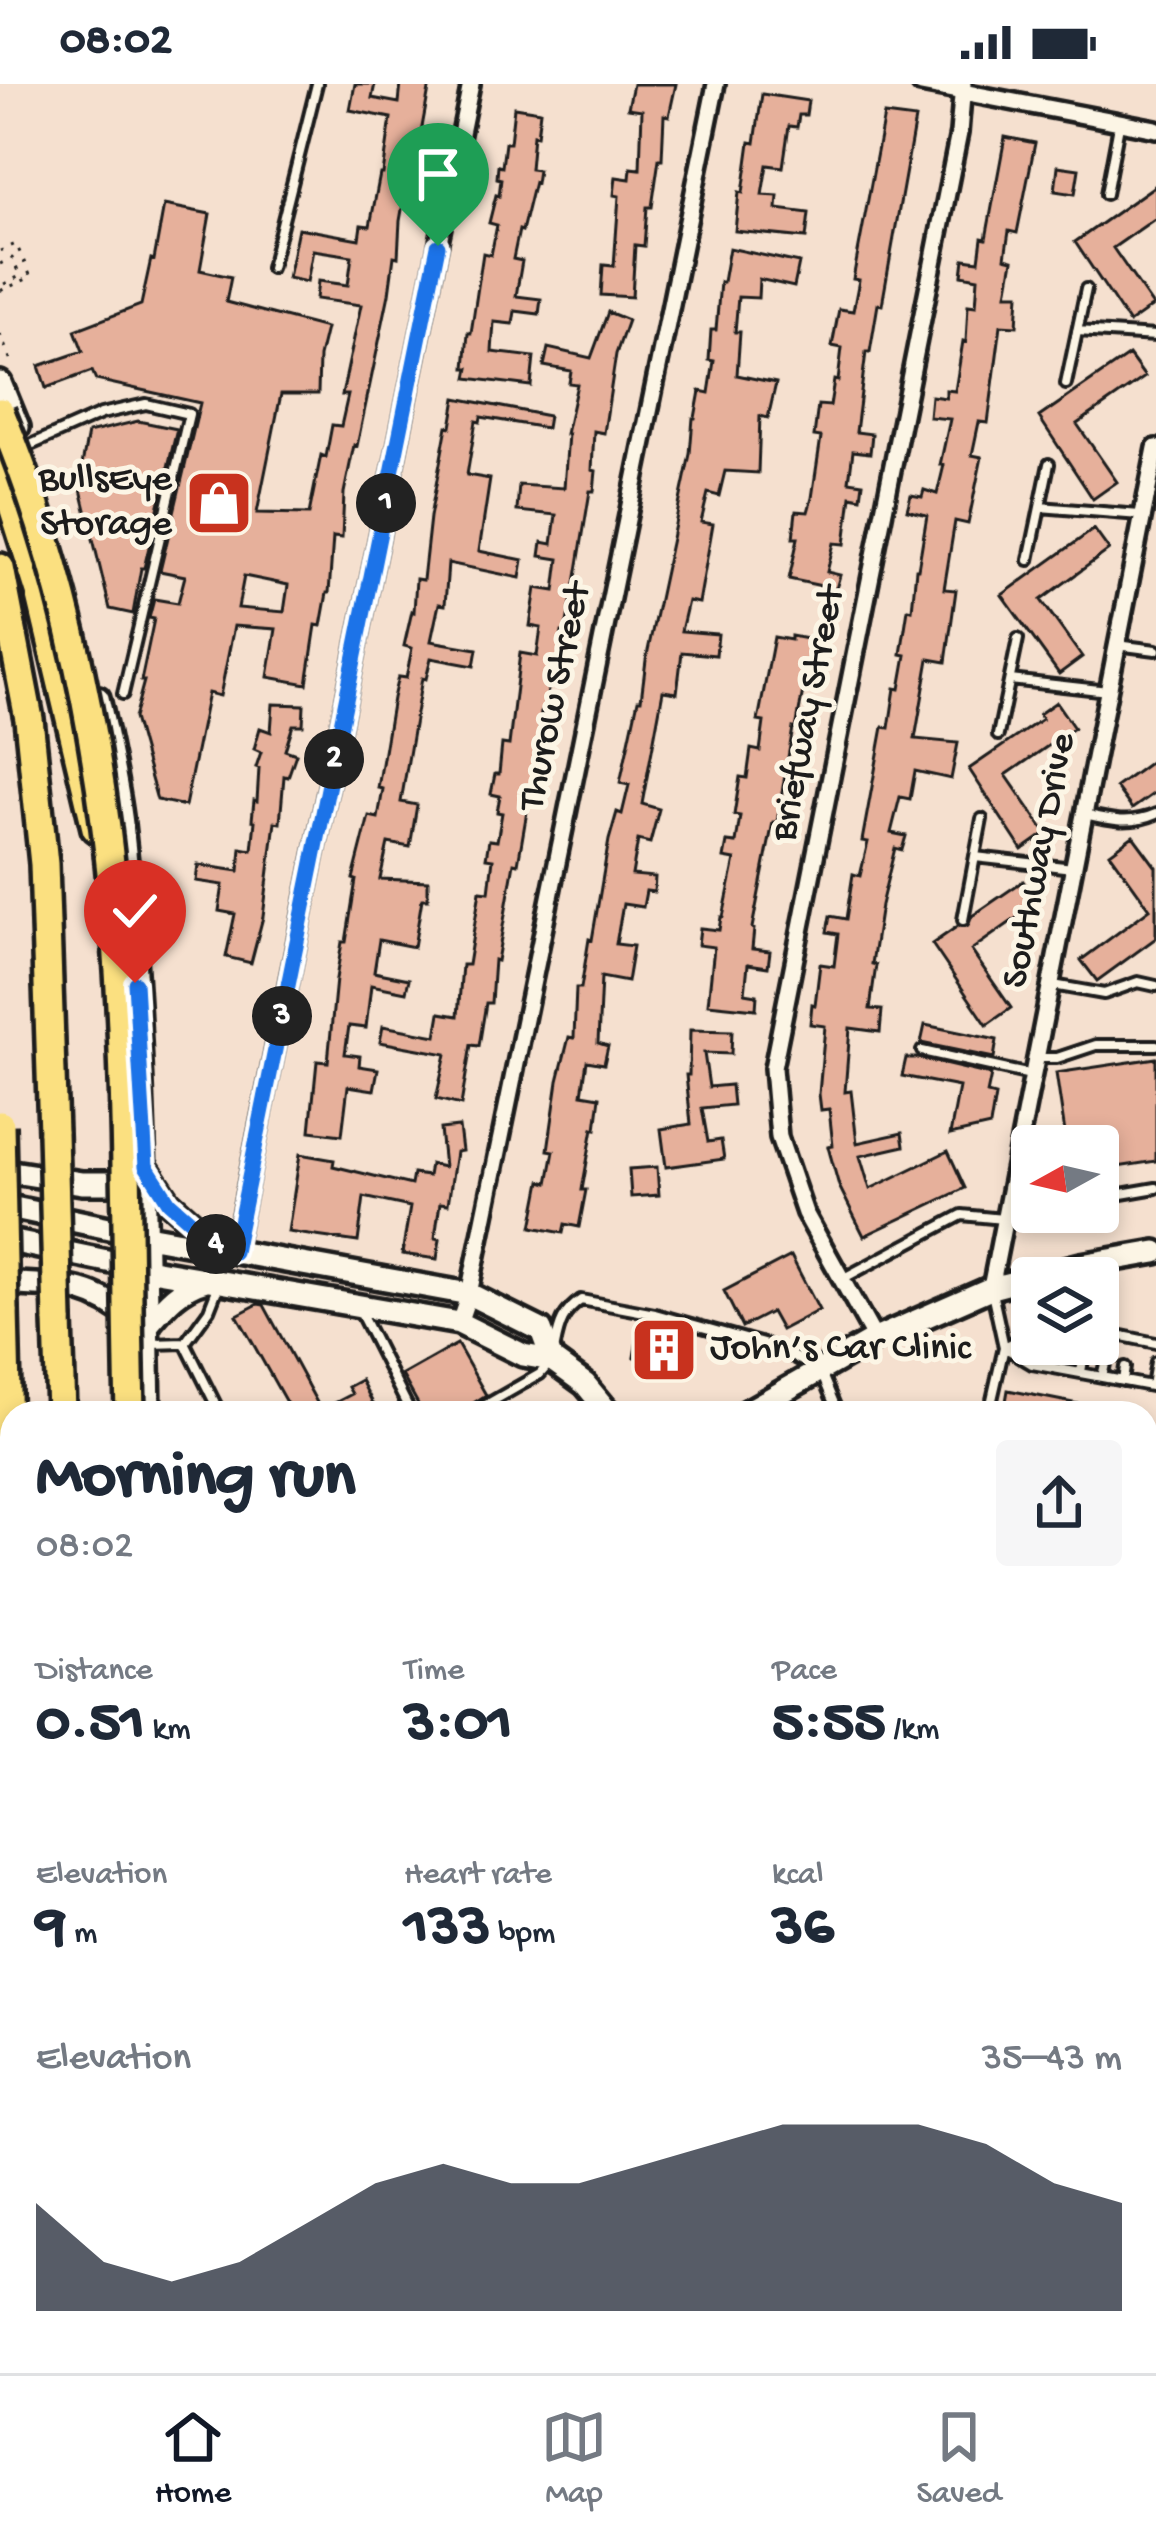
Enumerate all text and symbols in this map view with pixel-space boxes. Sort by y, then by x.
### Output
text: 08:02 [60,16,172,69]
pin [387,123,489,246]
icon: arrive [405,141,471,207]
place label: BullsEye Storage [38,458,173,549]
shop icon: BullsEye Storage [184,468,254,538]
pin: 1 [356,473,416,533]
text: 1 [379,484,393,522]
street label: Thurow Street [510,576,604,817]
street label: Briefway Street [763,580,858,846]
pin: 2 [304,729,364,789]
street label: Southway Drive [994,729,1088,992]
text: 2 [326,740,342,778]
pin [84,860,186,983]
icon: check [102,878,168,944]
pin: 3 [252,986,312,1046]
text: 3 [273,997,291,1035]
north arrow [1011,1125,1119,1233]
map controls [1011,1125,1119,1365]
pin: 4 [186,1214,246,1274]
text: 4 [208,1225,224,1263]
button: layers [1011,1257,1119,1365]
building icon: John’s Car Clinic [629,1315,699,1385]
place label: John’s Car Clinic [710,1327,972,1373]
button: share [996,1440,1122,1566]
text: Morning run [36,1441,355,1519]
text: 08:02 [36,1525,133,1571]
text: Distance [36,1653,153,1691]
text: Time [404,1653,464,1691]
text: Pace [772,1653,837,1691]
text: 0.51 [36,1691,145,1761]
text: 3:01 [404,1691,512,1761]
text: 5:55 [772,1691,886,1761]
text: km [145,1712,191,1750]
text: /km [886,1712,939,1750]
text: Elevation [36,1857,167,1895]
text: Heart rate [404,1857,552,1895]
text: kcal [772,1857,824,1895]
text: 9 [36,1895,66,1965]
text: 133 [404,1895,491,1965]
text: 36 [772,1895,834,1965]
text: m [66,1916,97,1954]
text: bpm [491,1916,555,1954]
text: Elevation [36,2037,191,2083]
text: 35–43 m [982,2037,1122,2083]
tab: Home [155,2404,231,2514]
tab: Map [541,2404,607,2514]
tab: Saved [917,2404,1001,2514]

